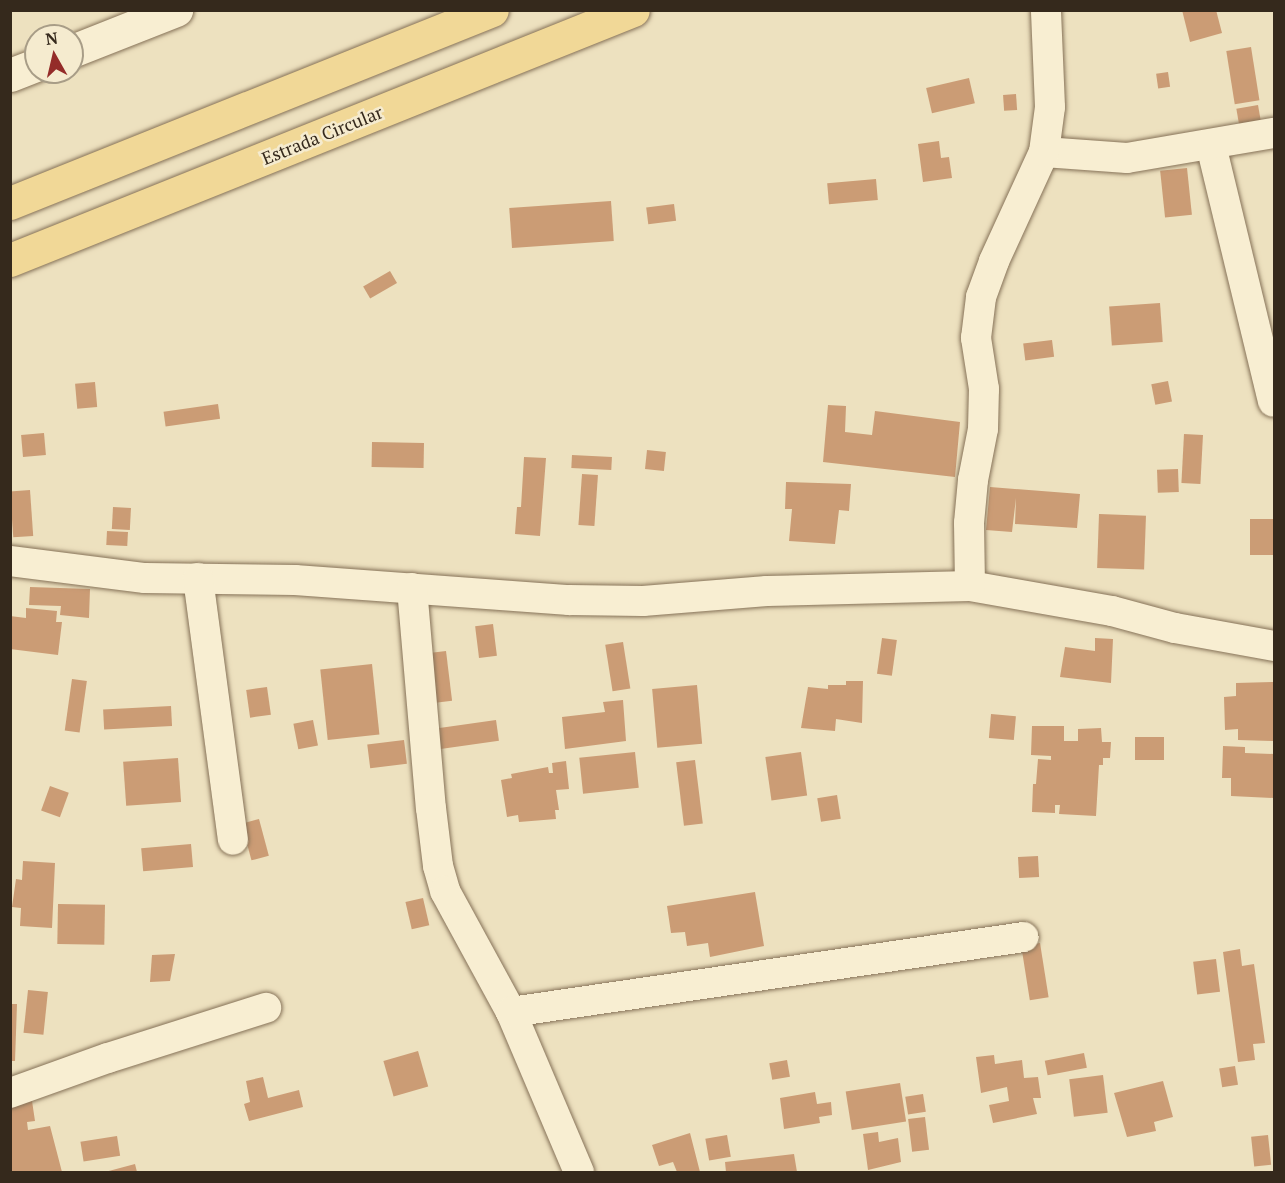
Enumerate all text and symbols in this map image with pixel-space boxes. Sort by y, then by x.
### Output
north arrow [24,24,84,84]
text: N [44,26,59,50]
street label: Estrada Circular [258,101,386,169]

